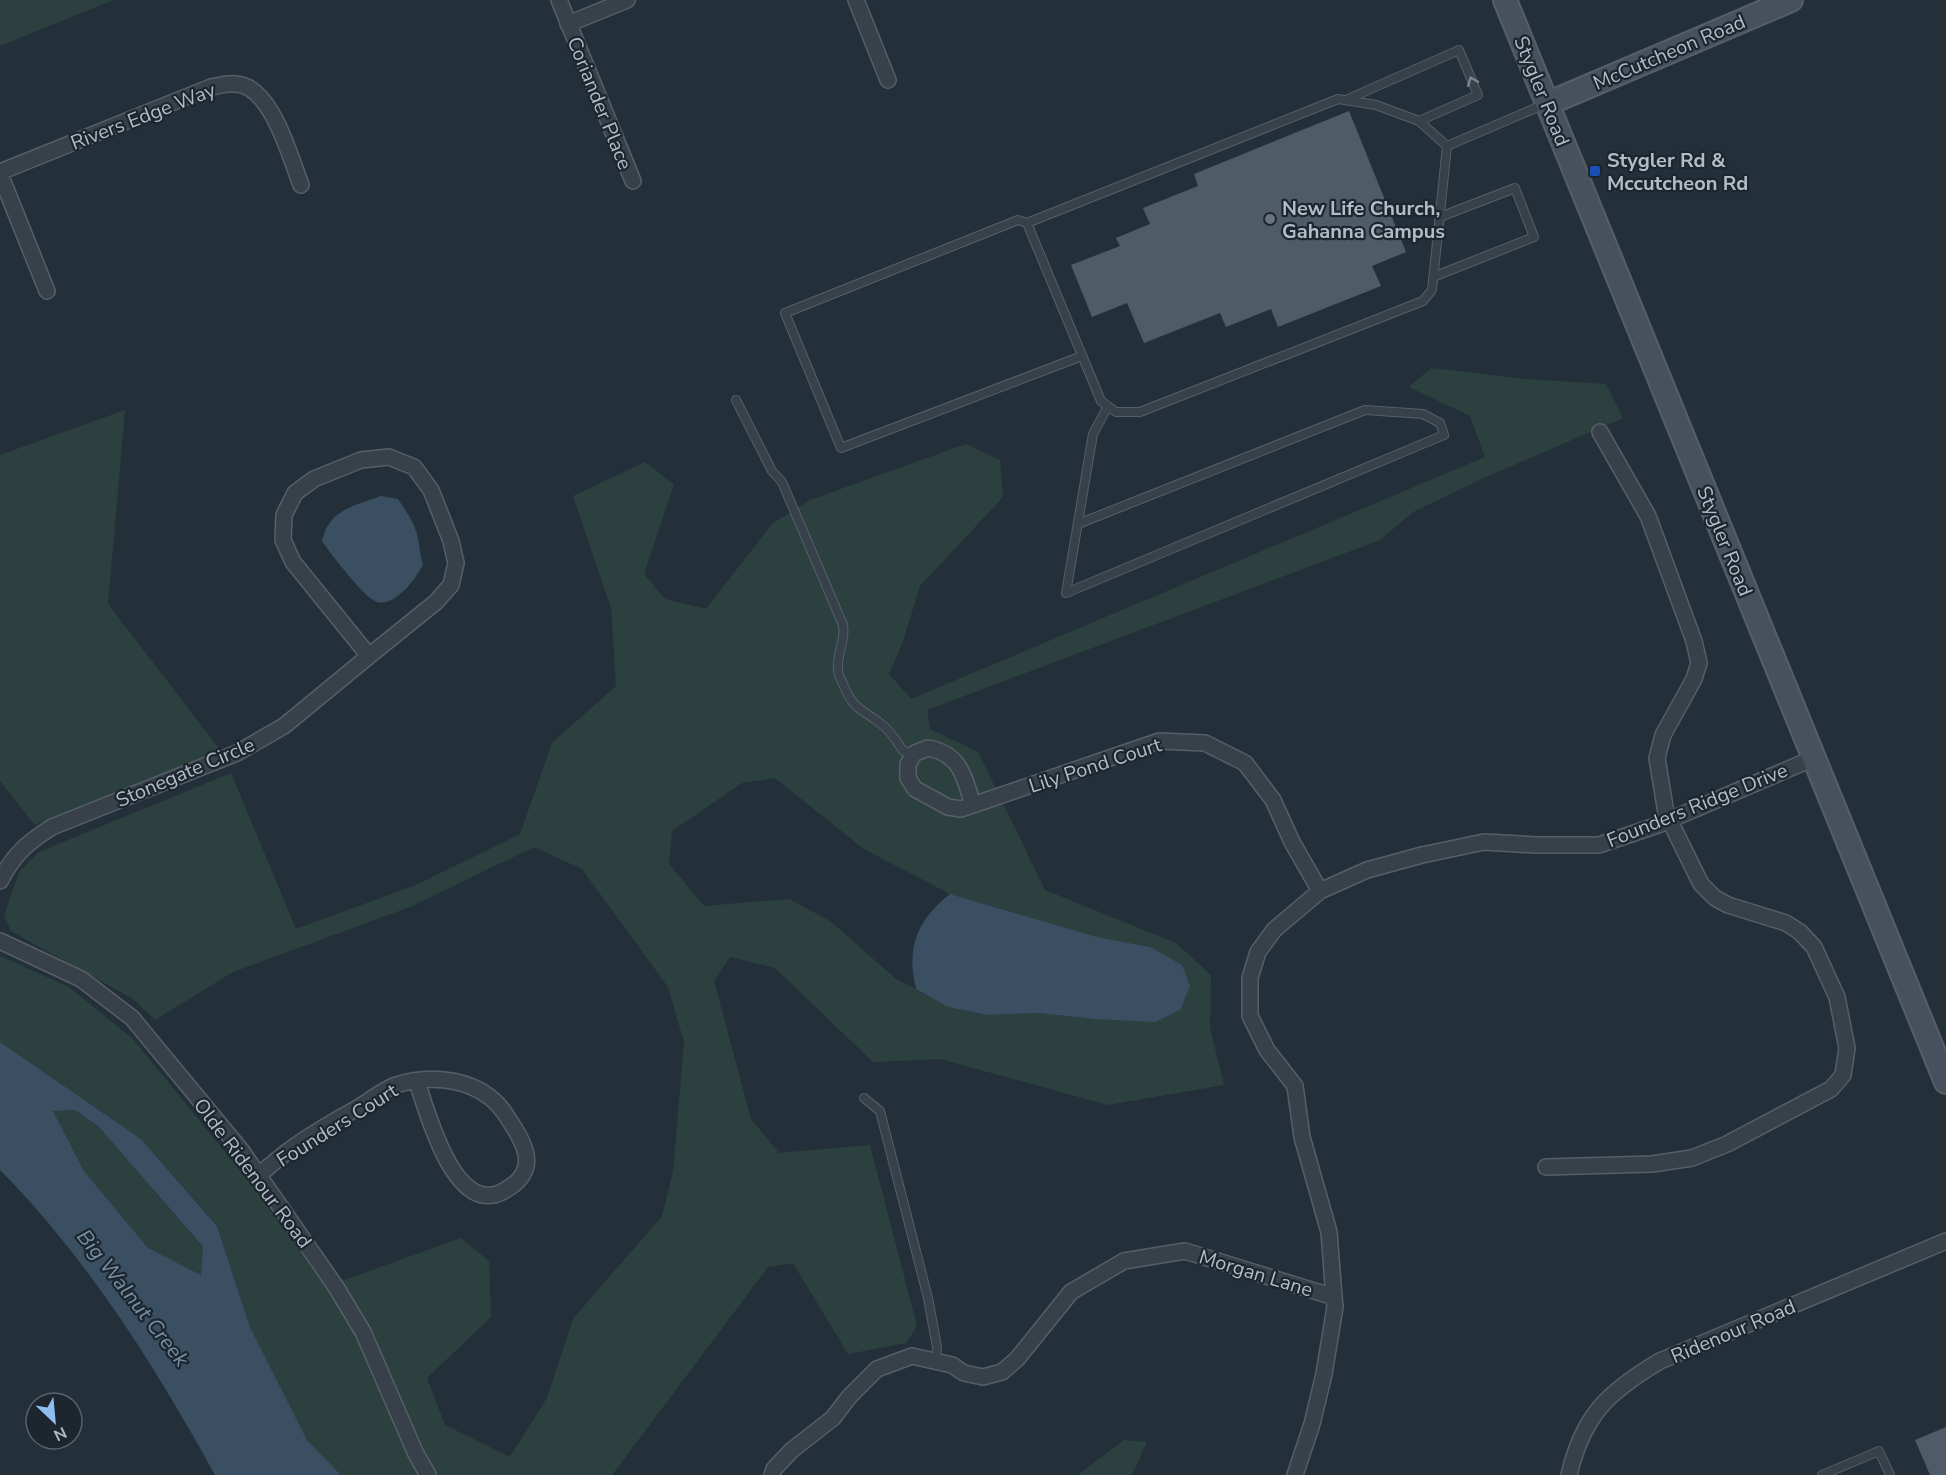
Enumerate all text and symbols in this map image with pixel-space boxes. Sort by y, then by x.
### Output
street label: McCutcheon Road [1589,8,1750,97]
street label: Stygler Road [1507,32,1576,150]
street label: Coriander Place [561,33,638,174]
street label: Rivers Edge Way [67,76,220,156]
one-way arrow [1467,77,1479,88]
place label: Stygler Rd & Mccutcheon Rd [1607,147,1748,197]
marker: Stygler Rd & Mccutcheon Rd [1588,164,1602,178]
place label: New Life Church, Gahanna Campus [1282,195,1445,245]
marker: New Life Church, Gahanna Campus [1263,212,1277,226]
street label: Stygler Road [1690,482,1759,600]
street label: Stonegate Circle [112,731,259,814]
street label: Lily Pond Court [1025,731,1166,800]
street label: Founders Ridge Drive [1603,757,1792,854]
street label: Founders Court [272,1077,404,1173]
street label: Olde Ridenour Road [187,1093,318,1254]
water label: Big Walnut Creek [71,1224,196,1373]
street label: Morgan Lane [1196,1243,1316,1304]
street label: Ridenour Road [1667,1293,1800,1370]
north arrow [24,1391,84,1451]
text: N [50,1421,70,1446]

